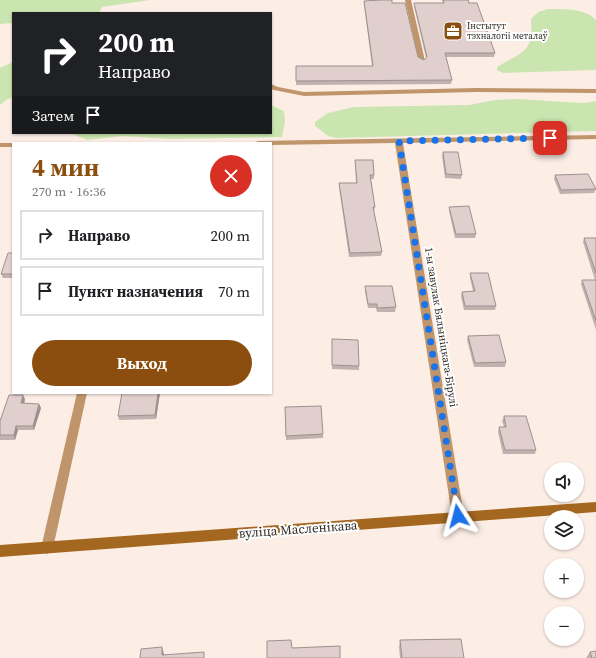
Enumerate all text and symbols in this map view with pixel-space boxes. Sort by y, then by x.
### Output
office icon: Інстытут тэхналогіі металаў [442,20,464,42]
place label: Інстытут тэхналогіі металаў [467,20,548,42]
text: 200 m [98,23,175,61]
icon: right [32,28,84,80]
text: Направо [98,59,171,84]
icon: arrive [82,104,104,126]
text: Затем [32,105,74,126]
pin [533,121,567,155]
icon: arrive [539,127,561,149]
text: 4 мин [32,151,99,184]
button: close [210,155,252,197]
text: 270 m · 16:36 [32,183,106,200]
icon: right [34,224,56,246]
text: Направо [68,225,130,246]
text: 200 m [210,225,250,246]
street label: 1-ы завулак Бялыніцкага-Бірулі [421,246,461,408]
icon: arrive [34,280,56,302]
text: Пункт назначения [68,281,203,302]
text: 70 m [218,281,250,302]
button: Выход [32,340,252,386]
map controls [544,462,584,646]
button: sound [544,462,584,502]
position arrow [437,495,479,537]
button: layers [544,510,584,550]
street label: вуліца Масленікава [238,516,358,542]
button: + [544,558,584,598]
button: − [544,606,584,646]

